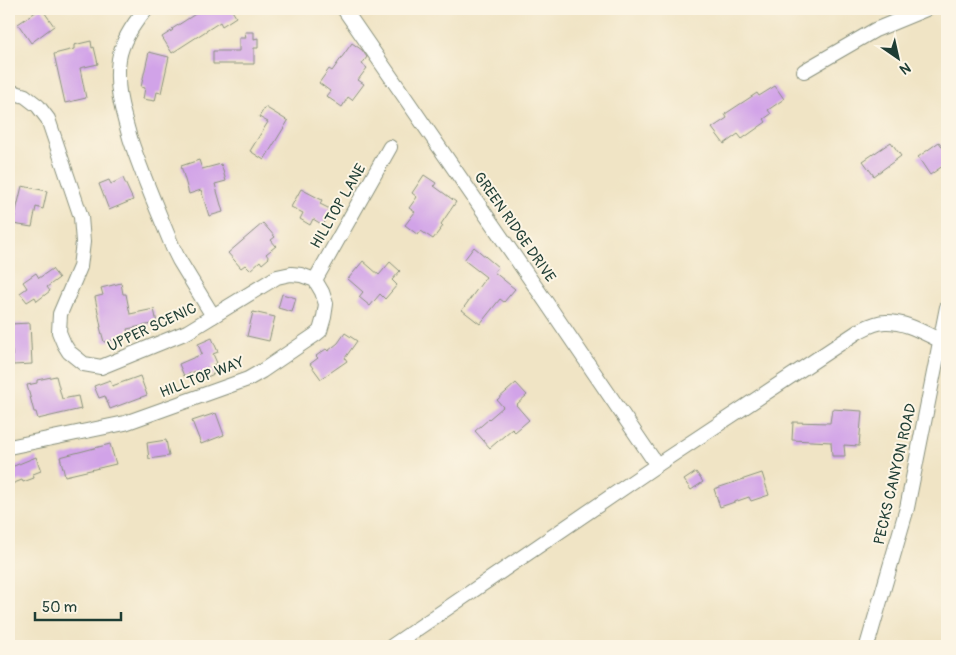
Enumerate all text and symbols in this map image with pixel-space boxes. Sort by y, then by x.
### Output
north arrow [874,32,924,82]
text: N [896,59,914,78]
street label: HILLTOP LANE [306,160,371,252]
street label: GREEN RIDGE DRIVE [469,168,560,286]
street label: UPPER SCENIC [105,299,200,356]
street label: HILLTOP WAY [157,353,247,402]
street label: PECKS CANYON ROAD [870,402,921,547]
scale bar [35,590,121,622]
text: 50 m [42,598,77,617]

